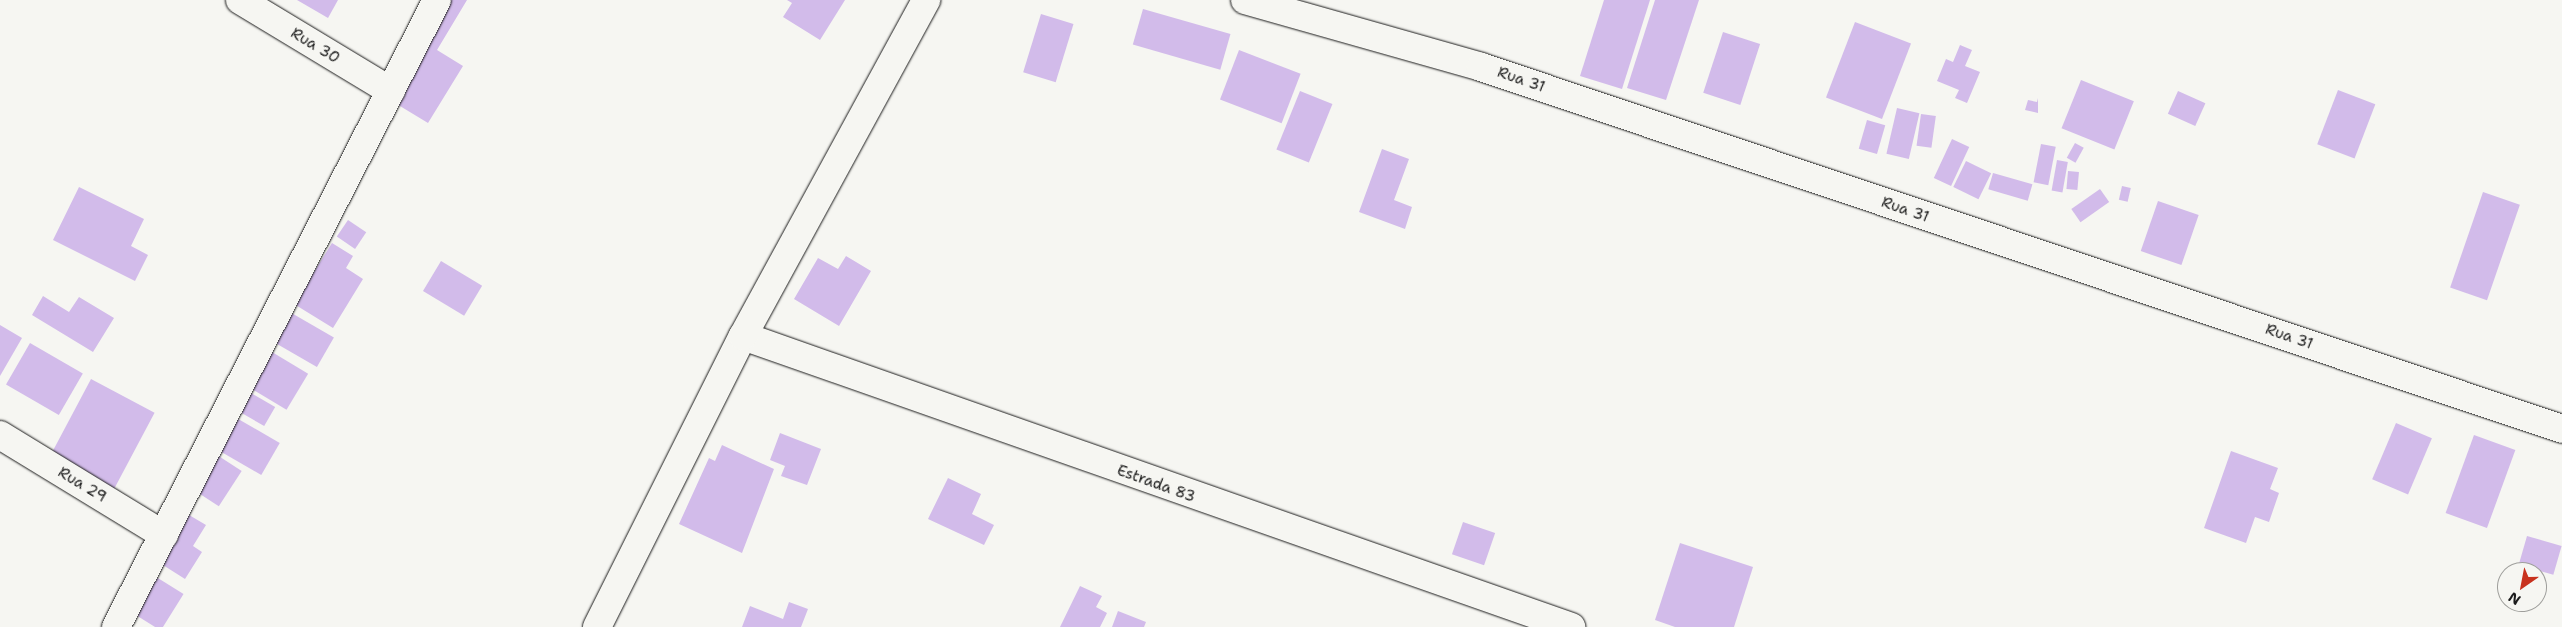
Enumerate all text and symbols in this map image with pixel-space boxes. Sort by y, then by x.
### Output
street label: Rua 30 [287,24,343,68]
street label: Rua 31 [1495,64,1547,96]
street label: Rua 31 [1879,194,1931,226]
street label: Rua 31 [2263,321,2315,353]
street label: Estrada 83 [1114,462,1198,506]
street label: Rua 29 [55,464,109,506]
north arrow [2497,562,2547,612]
text: N [2505,588,2524,609]

